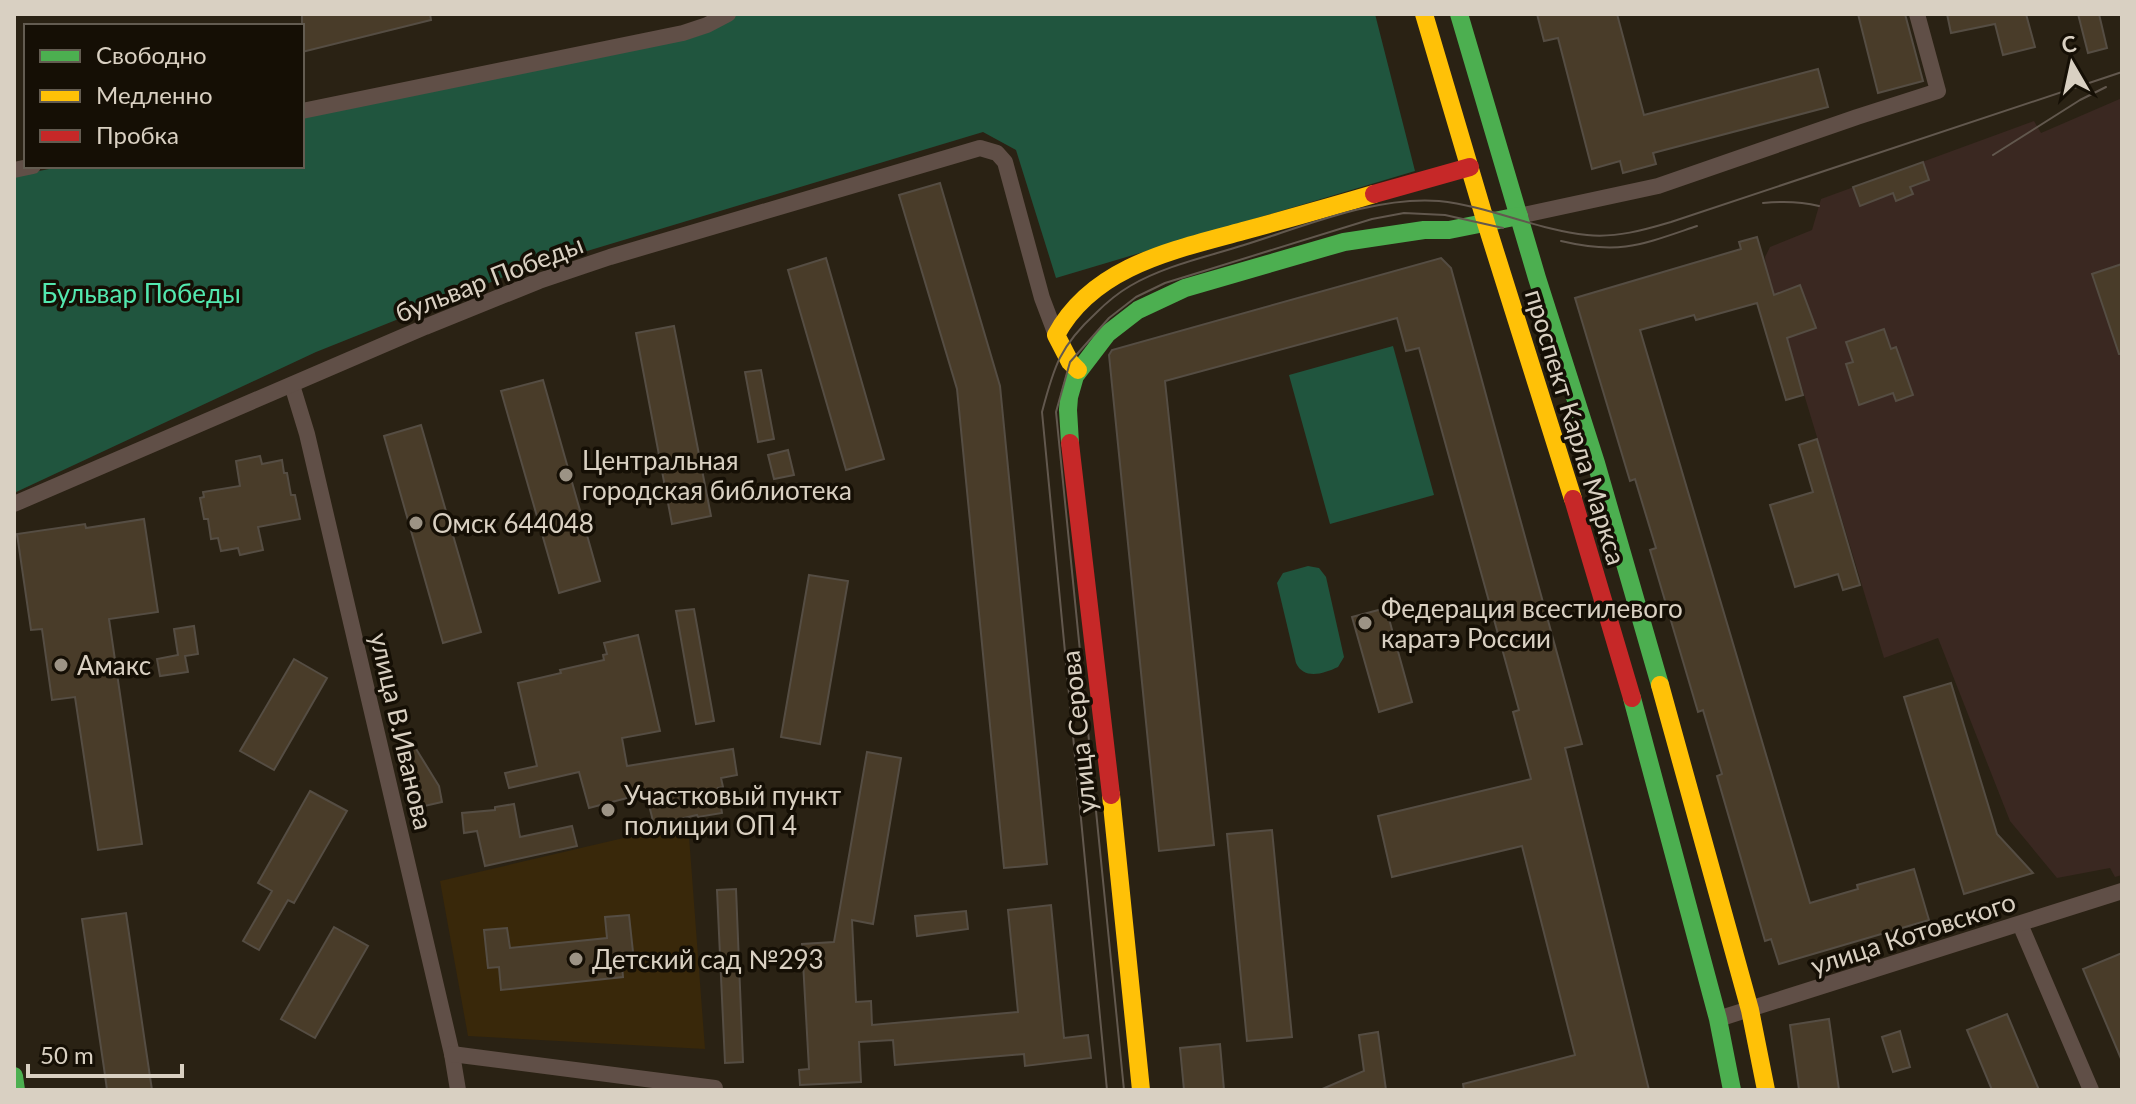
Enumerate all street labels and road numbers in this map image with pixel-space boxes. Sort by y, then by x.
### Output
street label: бульвар Победы [390,227,588,329]
street label: проспект Карла Маркса [1519,285,1633,569]
street label: улица В.Иванова [364,629,440,833]
street label: улица Серова [1054,649,1102,815]
street label: улица Котовского [1807,885,2019,981]

